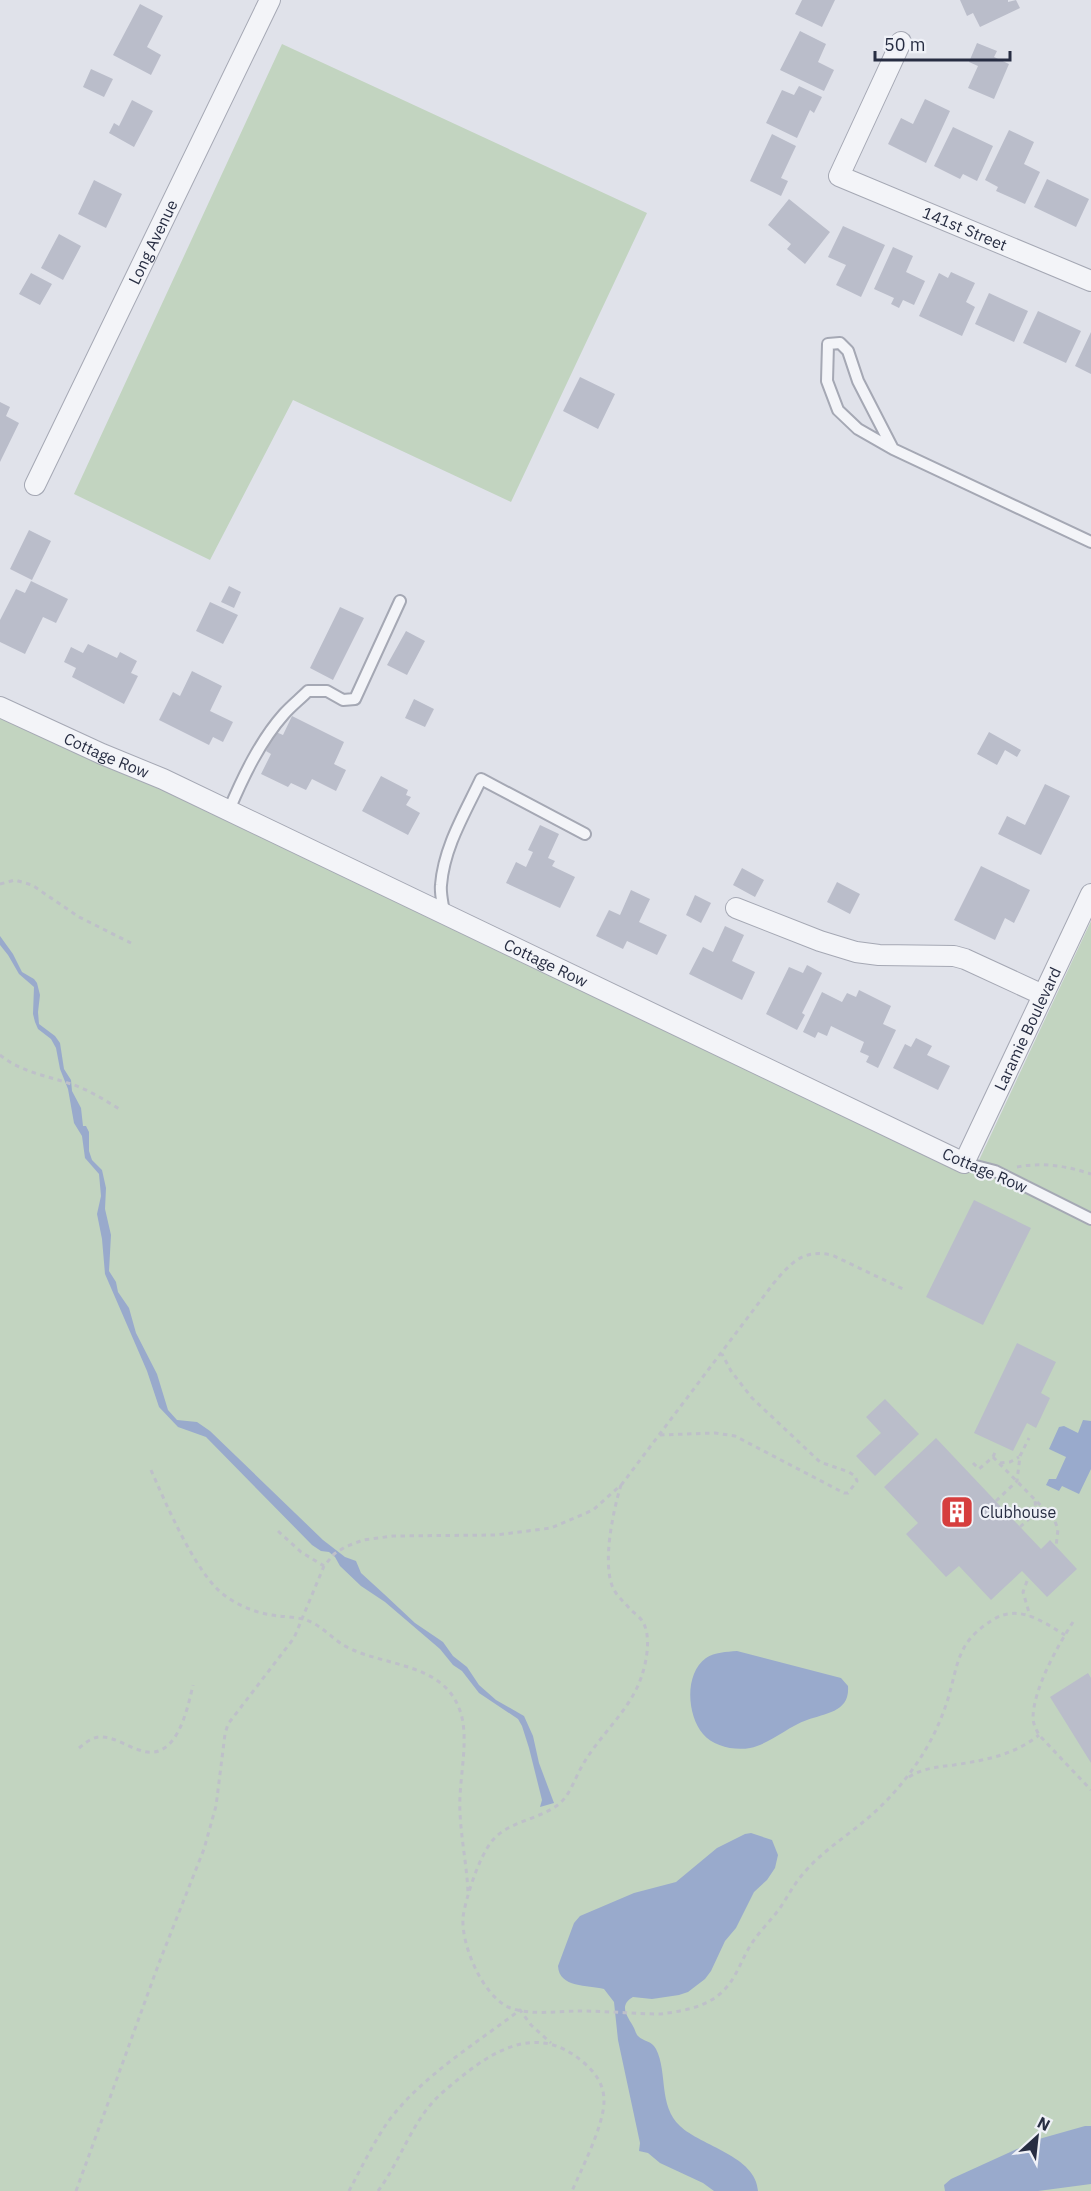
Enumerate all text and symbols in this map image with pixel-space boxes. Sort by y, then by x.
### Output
scale bar [875,24,1010,62]
text: 50 m [884,33,926,56]
street label: Long Avenue [124,196,182,288]
street label: 141st Street [920,202,1010,255]
street label: Cottage Row [61,728,152,782]
street label: Cottage Row [501,934,591,991]
street label: Laramie Boulevard [990,964,1065,1094]
street label: Cottage Row [939,1143,1031,1197]
building icon: Clubhouse [939,1494,975,1530]
place label: Clubhouse [980,1502,1057,1522]
north arrow [1007,2107,1067,2167]
text: N [1034,2112,1054,2135]

